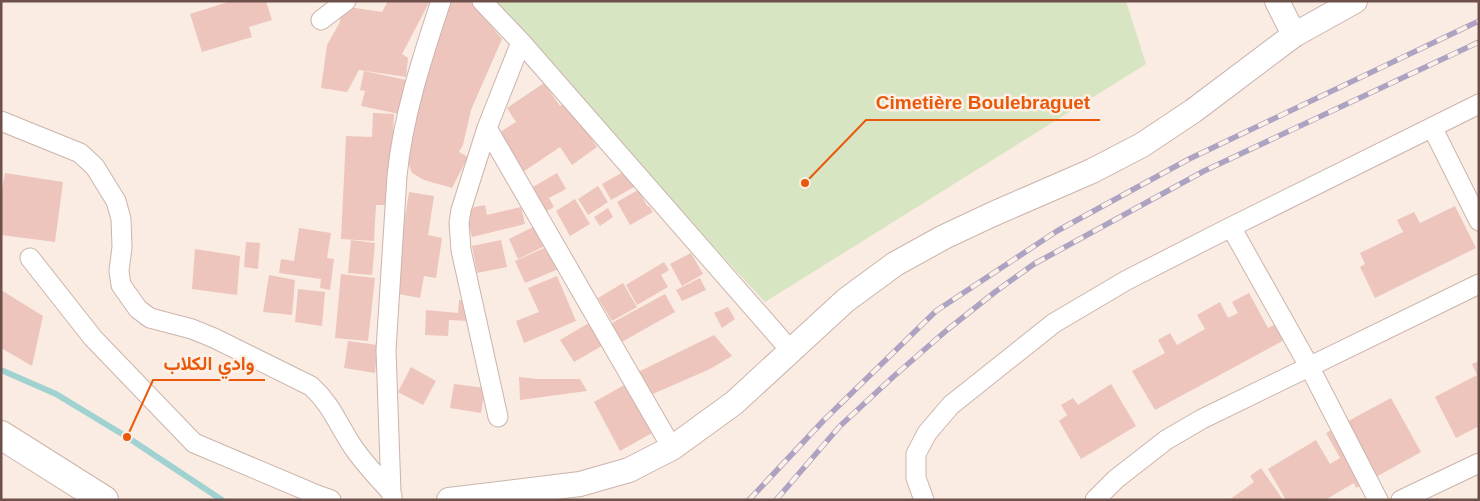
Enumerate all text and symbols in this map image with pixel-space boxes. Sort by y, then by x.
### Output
callout: Cimetière Boulebraguet [866,86,1100,120]
text: Cimetière Boulebraguet [876,92,1091,113]
callout: وادي الكلاب [153,346,265,380]
text: وادي الكلاب [163,353,255,380]

